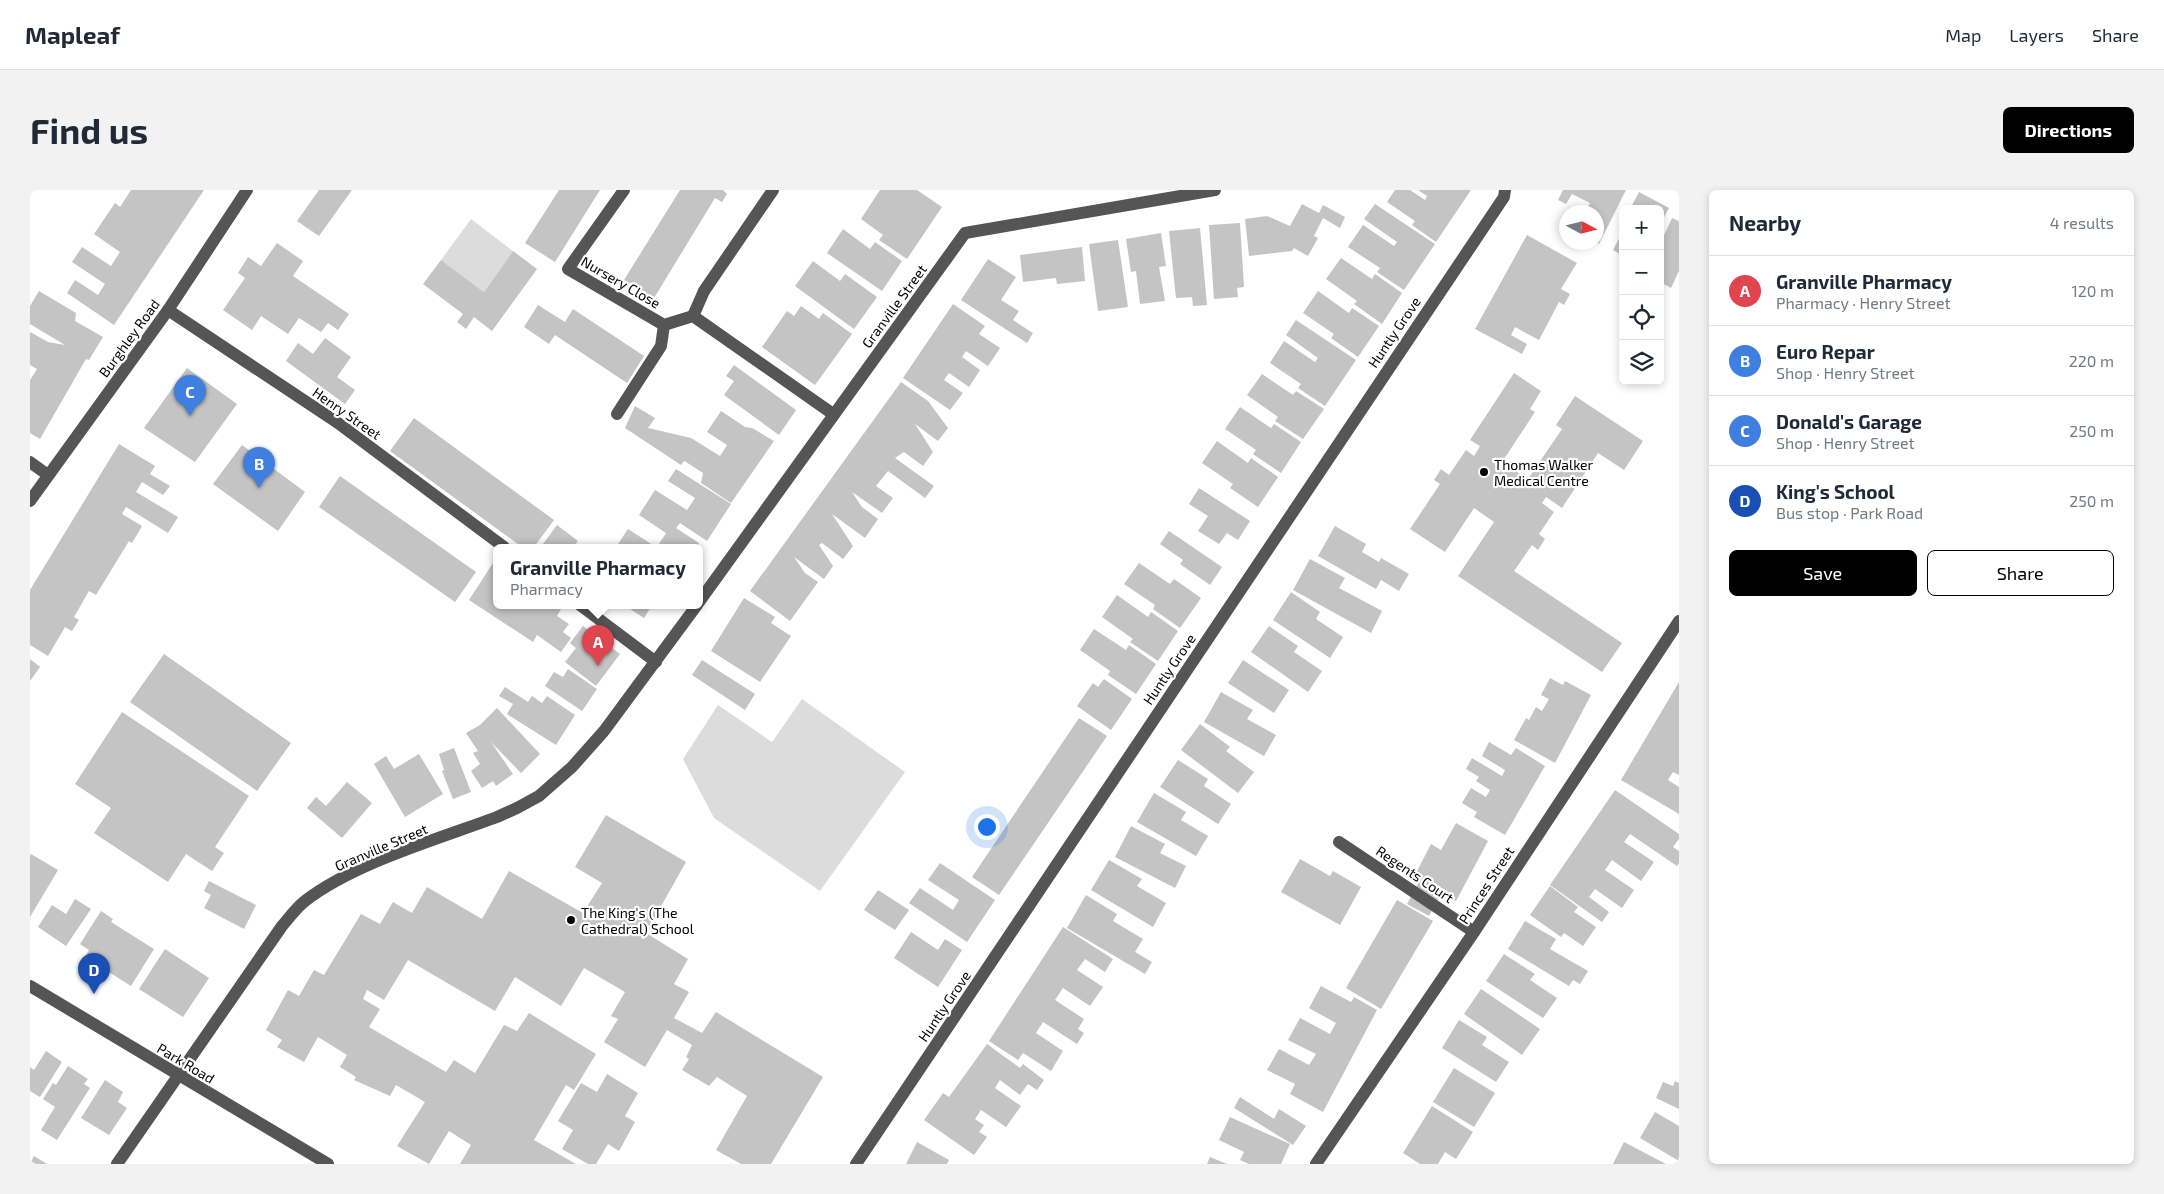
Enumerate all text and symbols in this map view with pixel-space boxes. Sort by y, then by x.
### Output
text: Mapleaf [25,20,120,49]
text: Map [1945,24,1981,46]
text: Layers [2009,24,2064,46]
text: Share [2092,24,2139,46]
button: Directions [2003,107,2134,153]
text: Find us [30,109,148,151]
north arrow [1559,205,1604,250]
map controls [1619,205,1664,385]
button: + [1619,205,1664,250]
text: Nearby [1729,210,1801,235]
text: 4 results [2050,213,2114,232]
button: − [1619,250,1664,295]
street label: Nursery Close [578,252,664,312]
street label: Granville Street [858,261,930,351]
text: Granville Pharmacy [1776,270,1952,293]
text: A [1740,281,1750,300]
text: 120 m [2071,281,2114,300]
street label: Huntly Grove [1364,293,1424,371]
text: Pharmacy · Henry Street [1776,293,1951,312]
button: locate [1619,295,1664,340]
street label: Burghley Road [95,296,163,380]
button: layers [1619,340,1664,385]
text: Euro Repar [1776,340,1875,363]
text: B [1740,351,1750,370]
text: 220 m [2069,351,2114,370]
text: Shop · Henry Street [1776,363,1915,382]
pin: C [174,375,206,416]
street label: Henry Street [309,383,385,443]
text: Donald's Garage [1776,410,1922,433]
text: C [1740,421,1750,440]
text: 250 m [2069,421,2114,440]
text: Shop · Henry Street [1776,433,1915,452]
pin: B [243,447,275,488]
place label: Thomas Walker Medical Centre [1494,456,1594,489]
marker: Thomas Walker Medical Centre [1478,466,1490,478]
text: King's School [1776,480,1895,503]
text: D [1740,491,1750,510]
text: 250 m [2069,491,2114,510]
text: Bus stop · Park Road [1776,503,1923,522]
popup [493,544,703,609]
button: Save [1729,550,1917,596]
button: Share [1927,550,2114,596]
text: Granville Pharmacy [510,556,686,579]
text: Pharmacy [510,579,583,598]
pin: A [582,625,614,666]
street label: Huntly Grove [1139,630,1199,708]
your location [974,814,1000,840]
street label: Granville Street [332,820,430,874]
street label: Regents Court [1373,842,1457,906]
street label: Princes Street [1455,843,1517,927]
place label: The King's (The Cathedral) School [581,904,695,937]
marker: The King's (The Cathedral) School [565,914,577,926]
pin: D [78,953,110,994]
street label: Huntly Grove [914,967,974,1045]
street label: Park Road [154,1039,218,1087]

